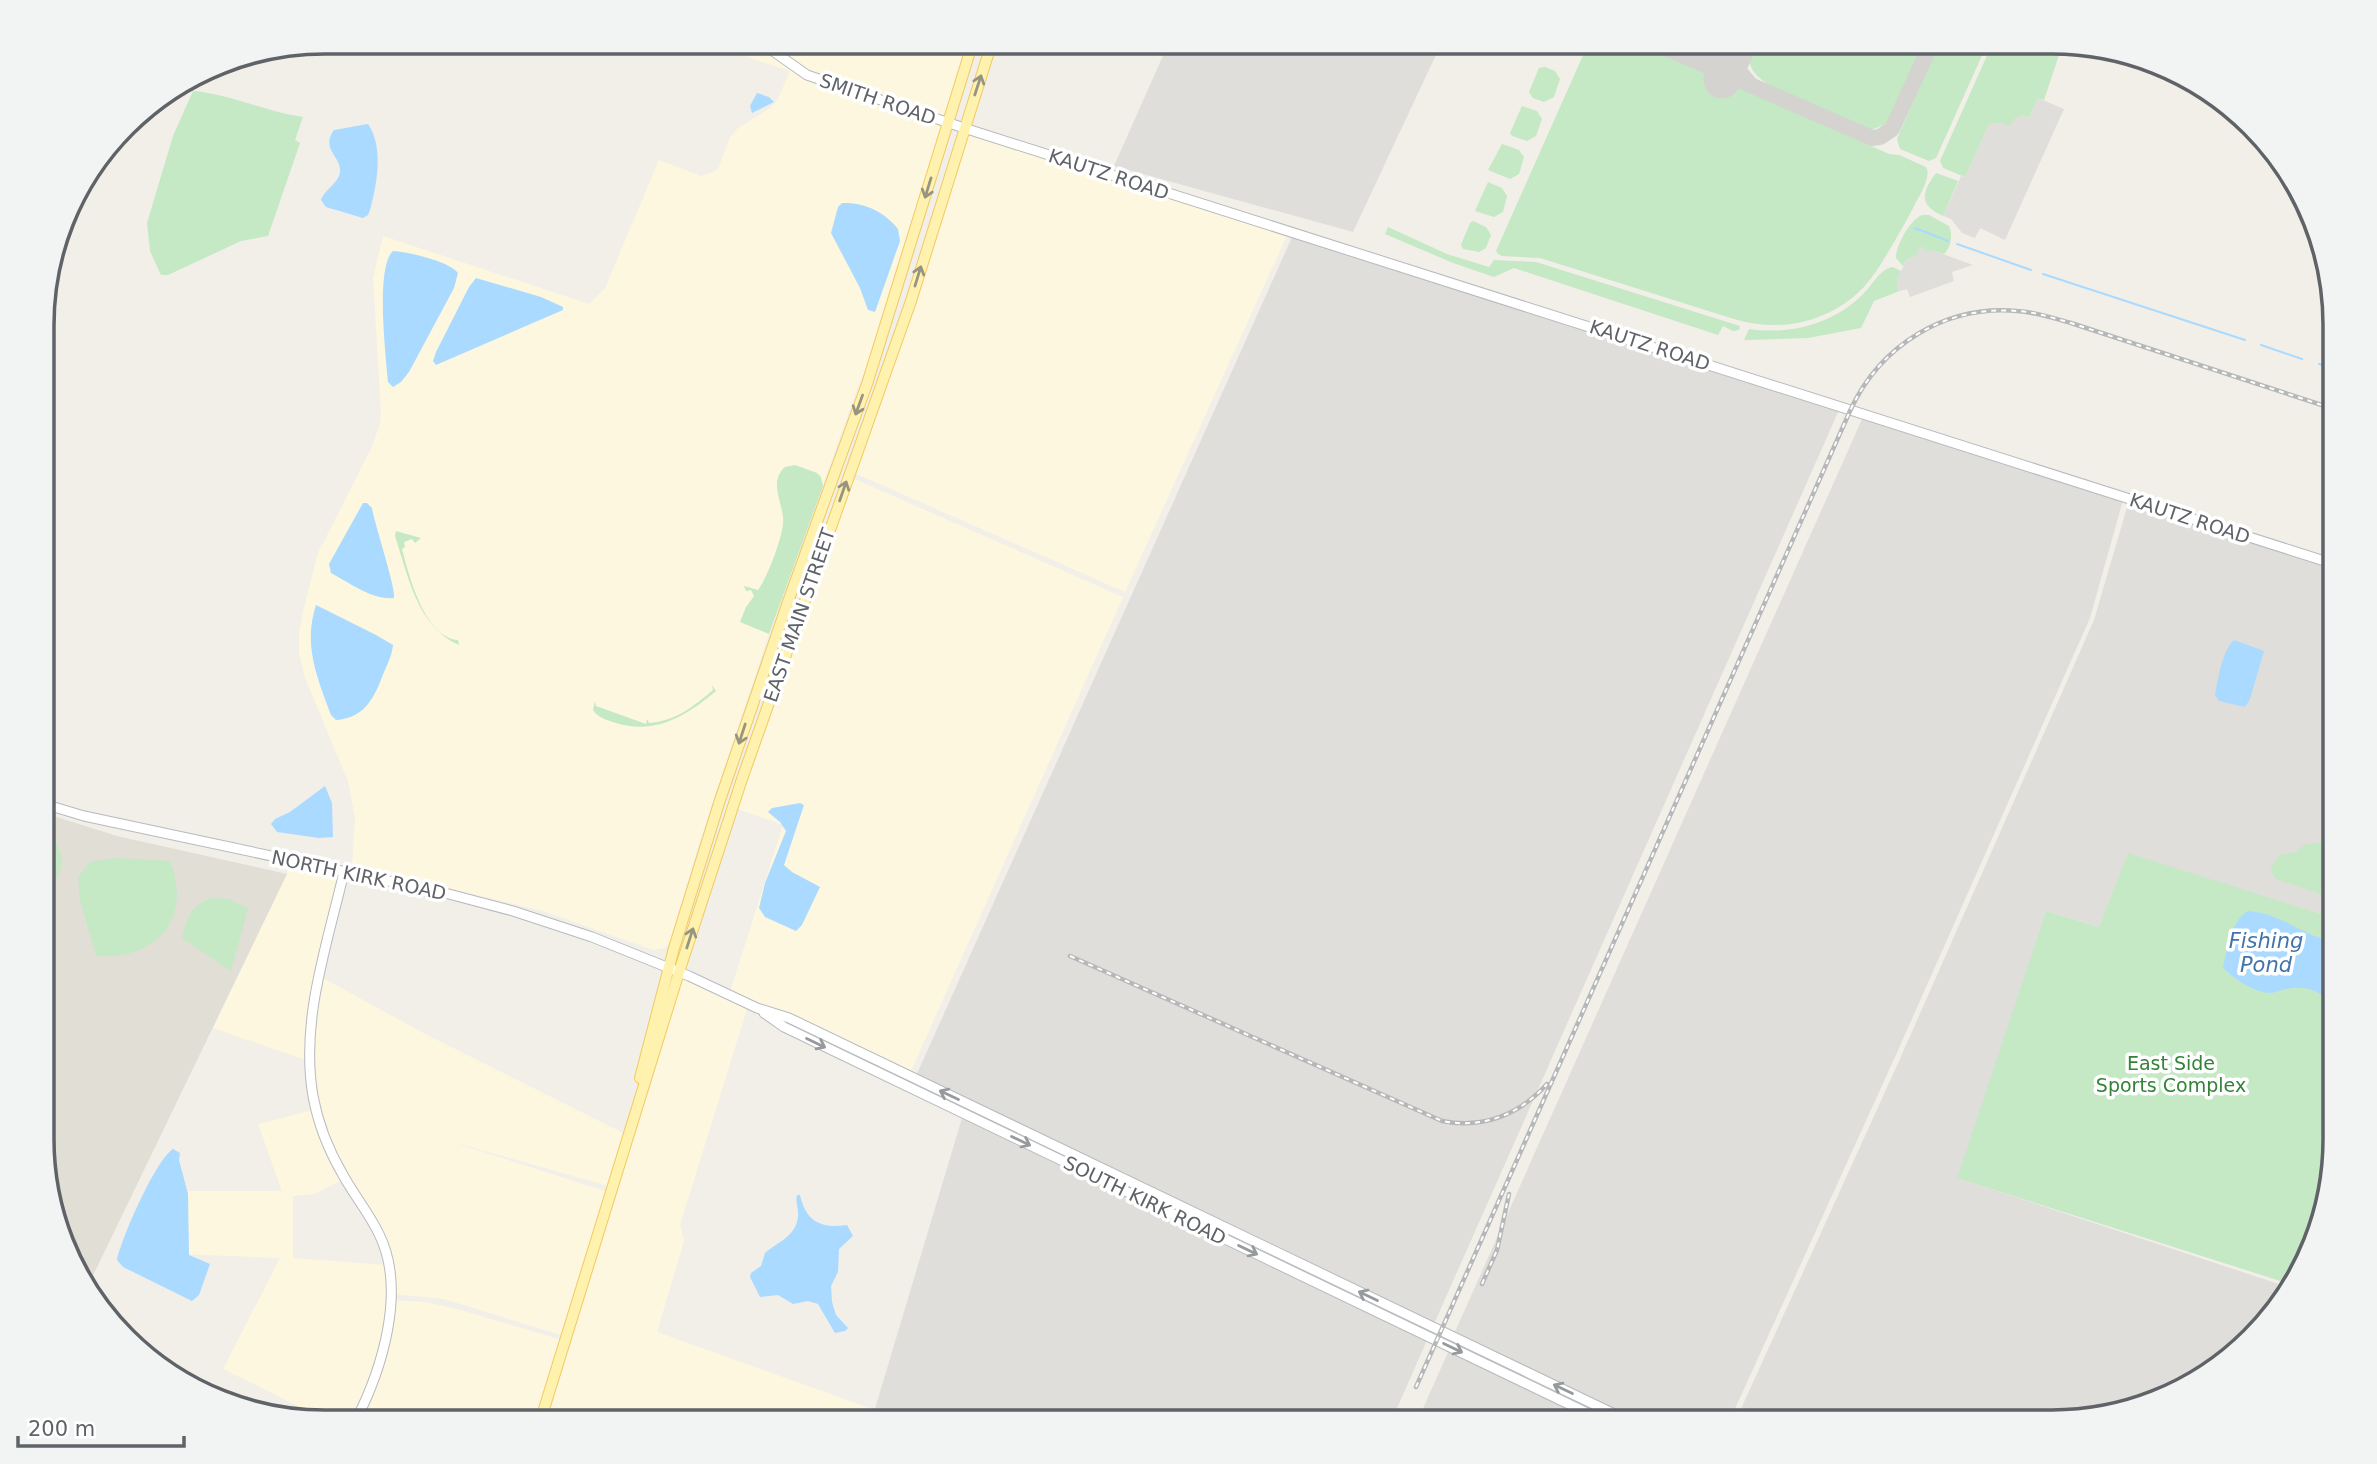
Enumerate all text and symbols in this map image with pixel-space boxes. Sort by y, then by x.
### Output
street label: SMITH ROAD [817,69,939,129]
one-way arrow [972,74,985,96]
street label: KAUTZ ROAD [1046,144,1172,204]
one-way arrow [921,177,934,199]
one-way arrow [913,266,926,288]
street label: KAUTZ ROAD [1587,315,1713,375]
one-way arrow [852,393,865,415]
one-way arrow [838,480,850,502]
street label: KAUTZ ROAD [2127,488,2253,548]
street label: EAST MAIN STREET [759,525,839,705]
one-way arrow [735,723,747,745]
street label: NORTH KIRK ROAD [270,846,448,904]
one-way arrow [684,927,697,949]
water label: Fishing Pond [2229,929,2303,977]
one-way arrow [805,1036,826,1050]
park label: East Side Sports Complex [2096,1052,2246,1096]
one-way arrow [939,1088,960,1101]
one-way arrow [1010,1135,1031,1148]
street label: SOUTH KIRK ROAD [1060,1151,1230,1249]
one-way arrow [1237,1244,1258,1257]
one-way arrow [1358,1288,1379,1302]
one-way arrow [1442,1342,1463,1355]
one-way arrow [1553,1382,1574,1396]
scale bar [18,1404,184,1448]
text: 200 m [28,1417,95,1441]

